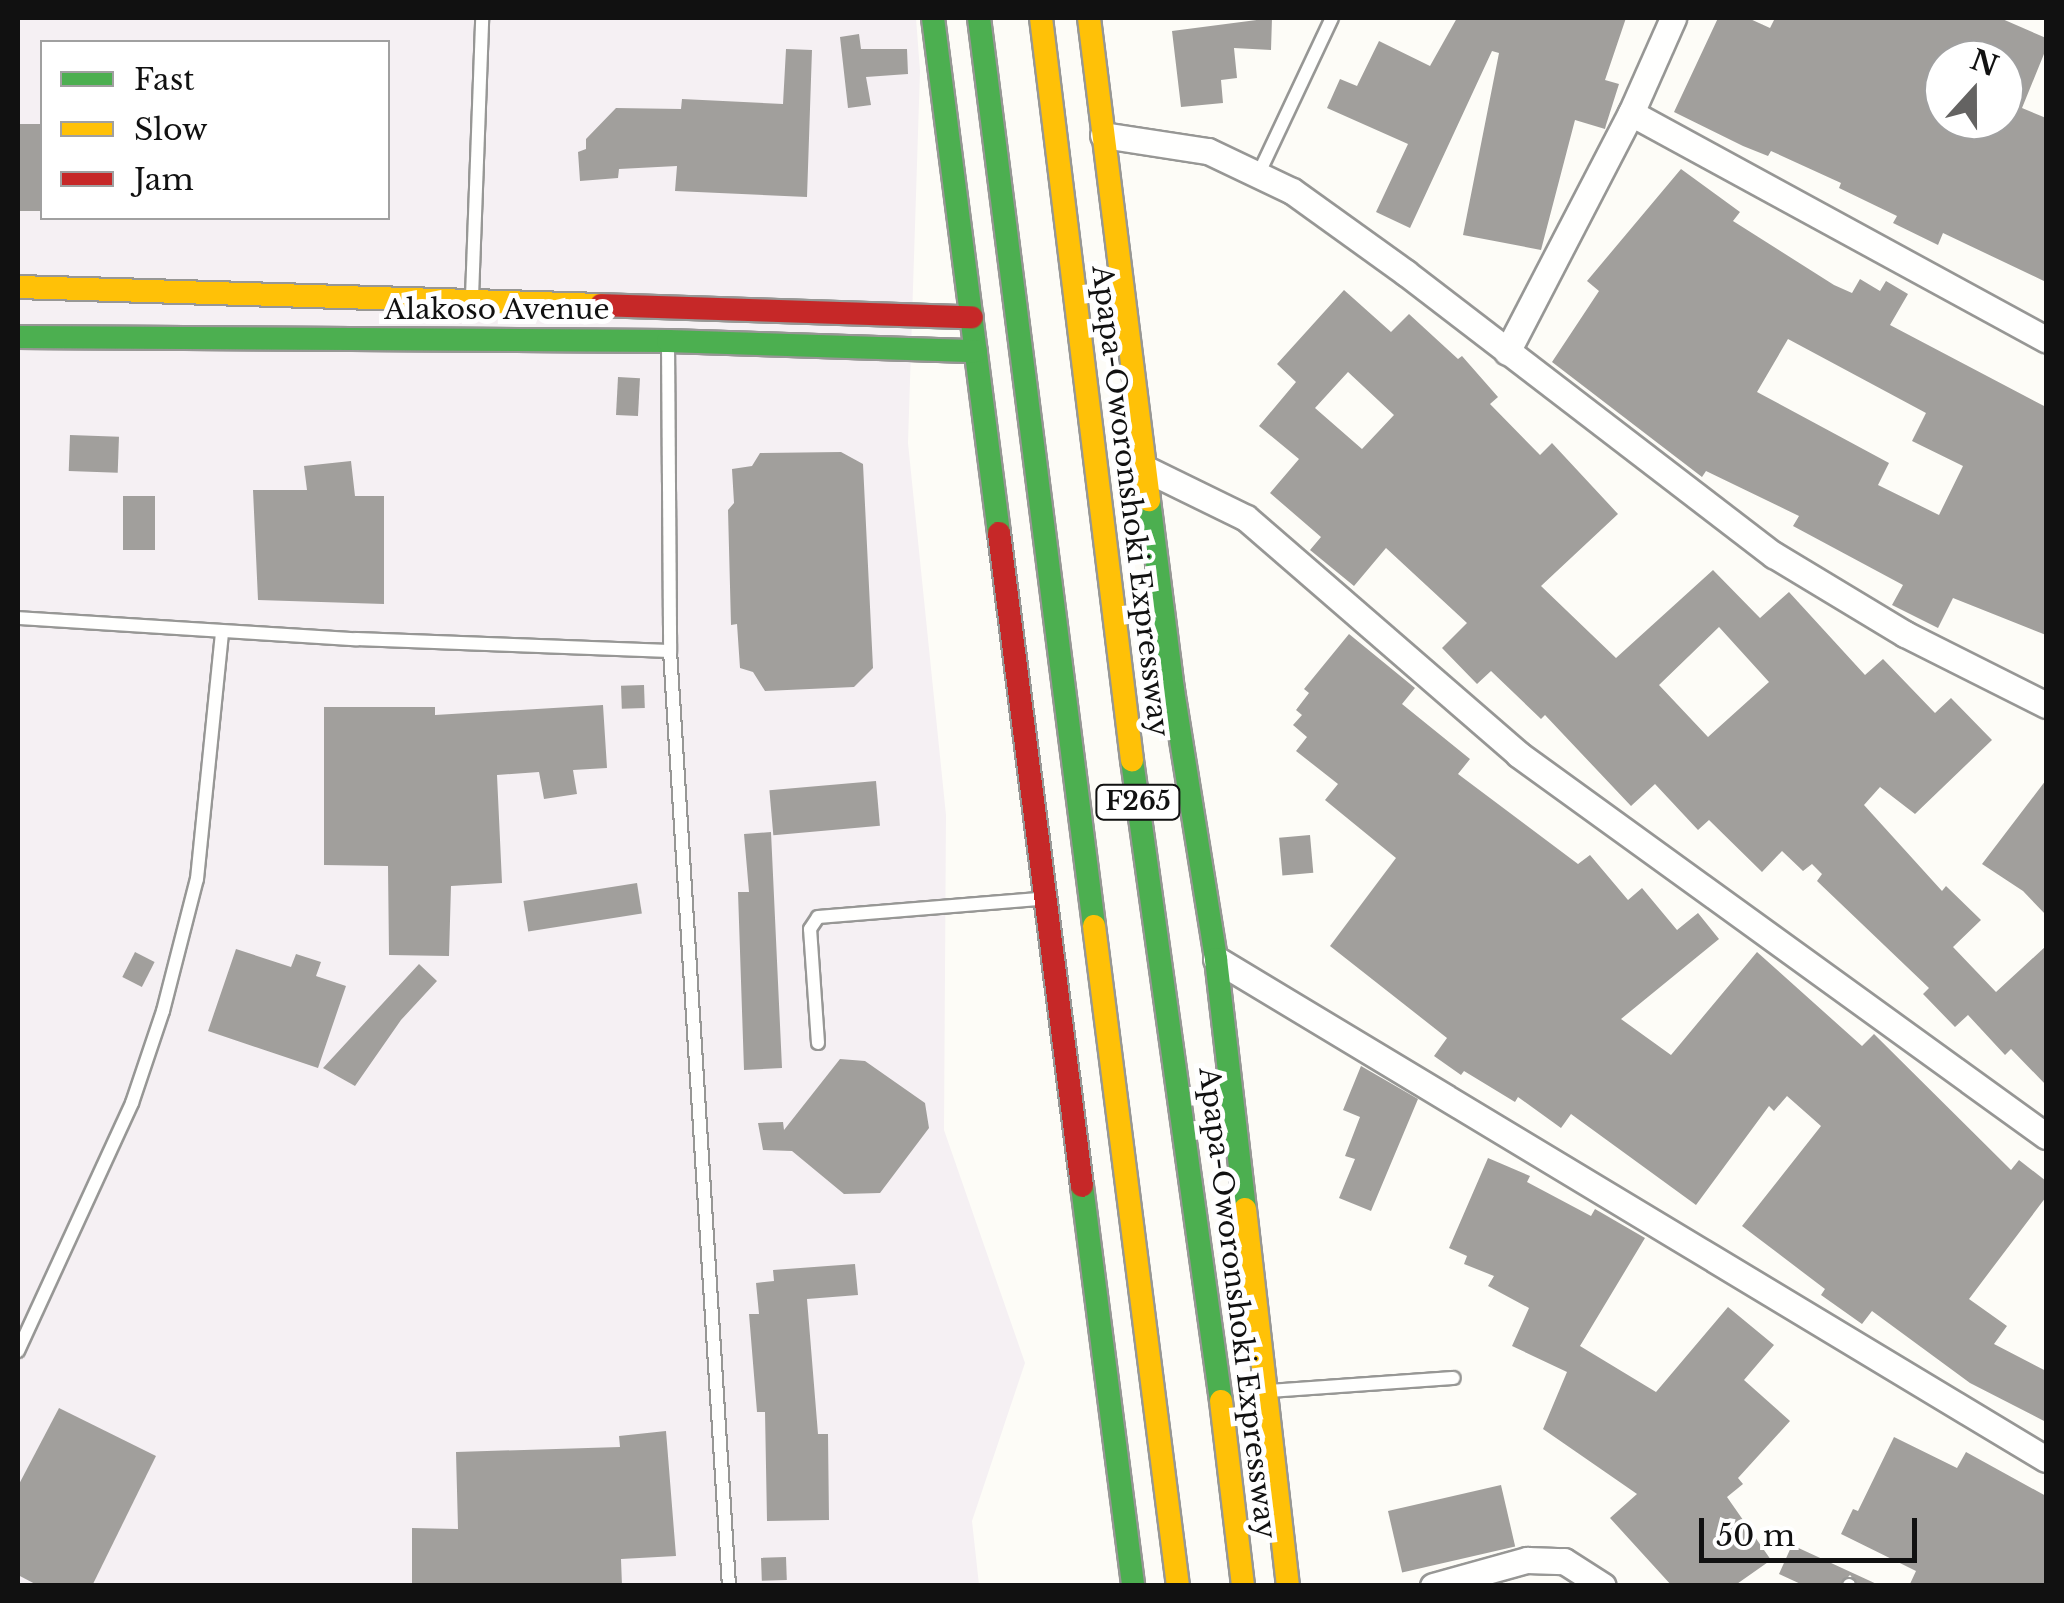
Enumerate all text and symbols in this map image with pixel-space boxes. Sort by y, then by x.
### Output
legend [40,40,390,220]
north arrow [1924,40,2024,140]
text: N [1966,42,2003,84]
text: Fast [134,61,195,98]
text: Slow [134,111,208,148]
text: Jam [134,161,194,198]
street label: Apapa-Oworonshoki Expressway [1084,263,1176,739]
street label: Alakoso Avenue [384,293,610,327]
road number: F265 [1093,782,1183,822]
street label: Apapa-Oworonshoki Expressway [1191,1065,1283,1541]
scale bar [1704,1498,1922,1560]
text: 50 m [1716,1517,1795,1554]

